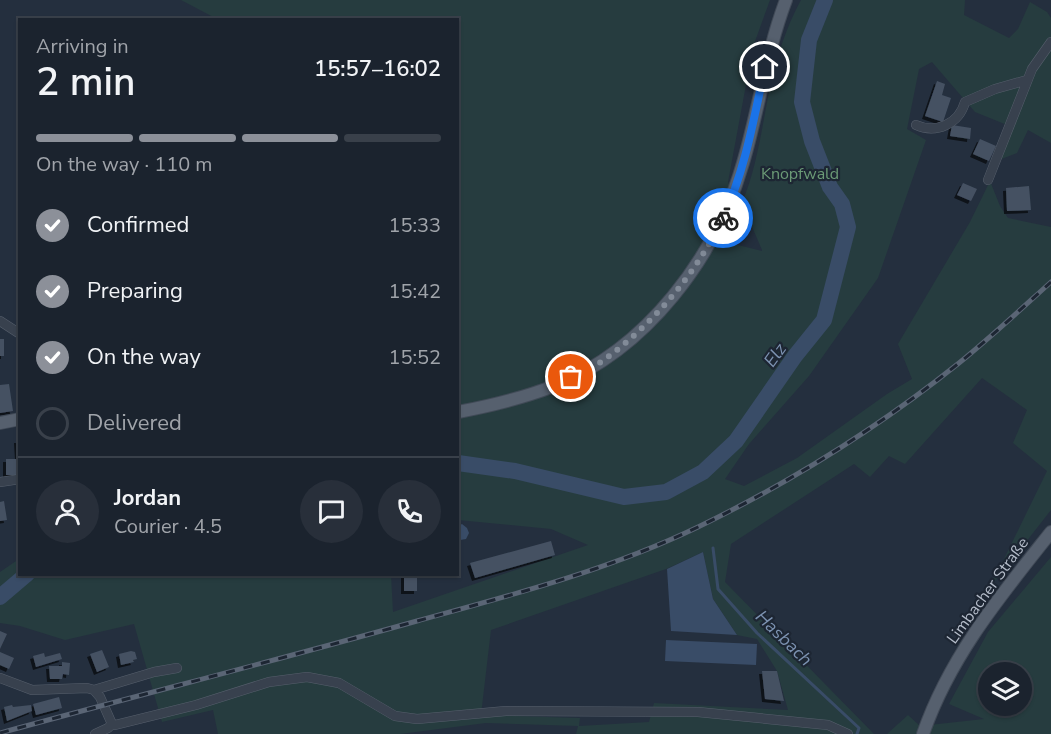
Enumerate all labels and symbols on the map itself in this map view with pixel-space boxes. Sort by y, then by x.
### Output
pin [739,41,790,92]
park label: Knopfwald [761,163,839,185]
courier [693,188,753,248]
water label: Elz [758,338,792,372]
pin [545,351,596,402]
street label: Limbacher Straße [942,533,1034,648]
water label: Hasbach [750,605,818,671]

